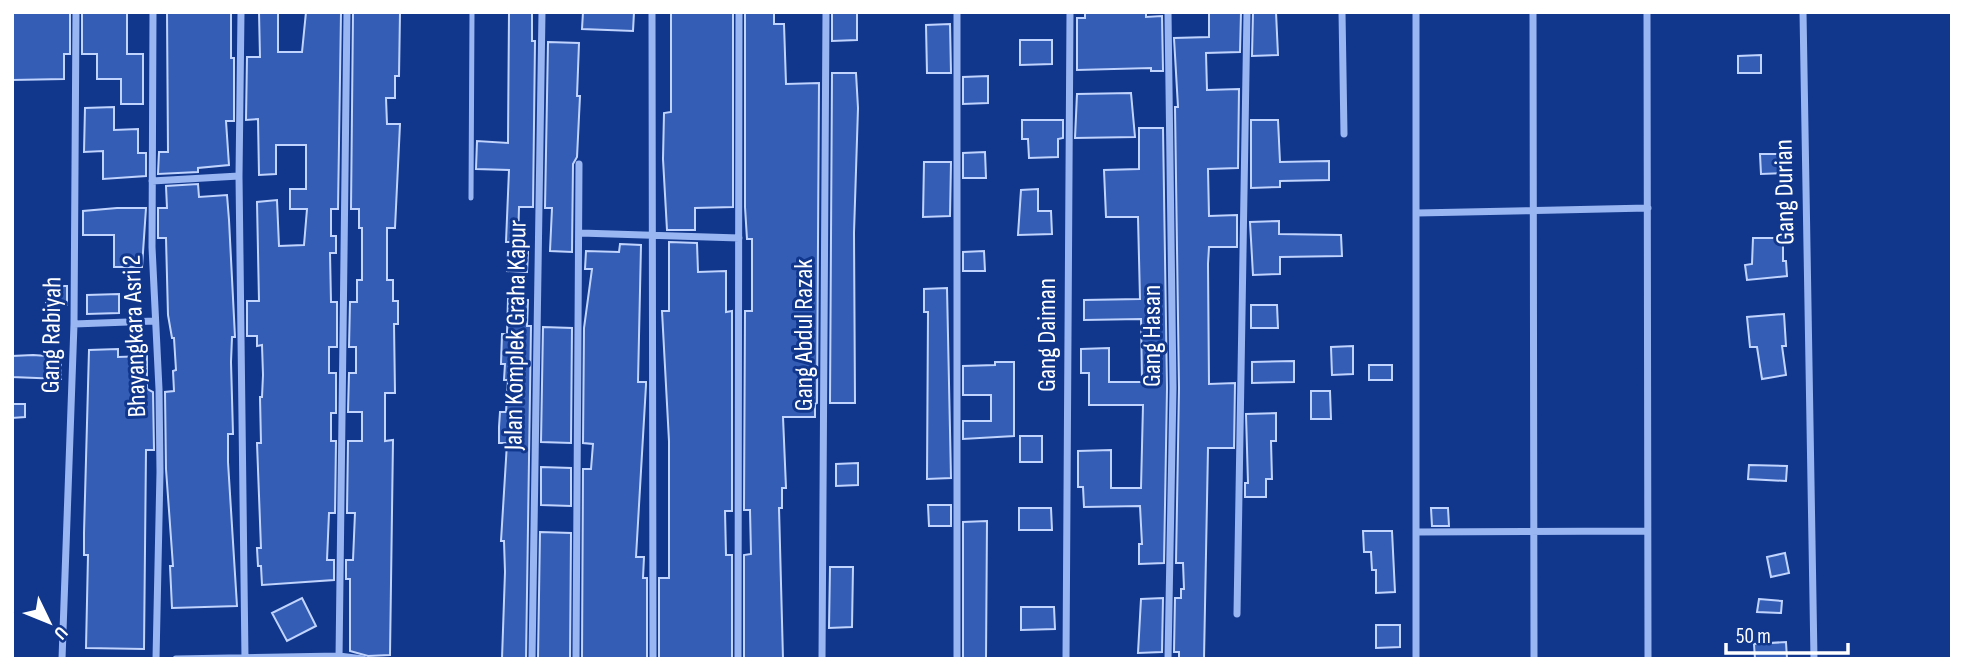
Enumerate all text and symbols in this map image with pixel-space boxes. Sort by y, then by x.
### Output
street label: Gang Durian [1769,139,1801,245]
street label: Jalan Komplek Graha Kapur [498,219,534,451]
street label: Bhayangkara Asri 2 [117,254,153,418]
street label: Gang Abdul Razak [789,259,820,411]
street label: Gang Rabiyah [35,276,69,394]
street label: Gang Daiman [1032,278,1063,392]
street label: Gang Hasan [1137,285,1168,387]
north arrow [14,587,84,657]
scale bar [1726,612,1848,656]
text: U [49,621,72,644]
text: 50 m [1736,624,1771,649]

